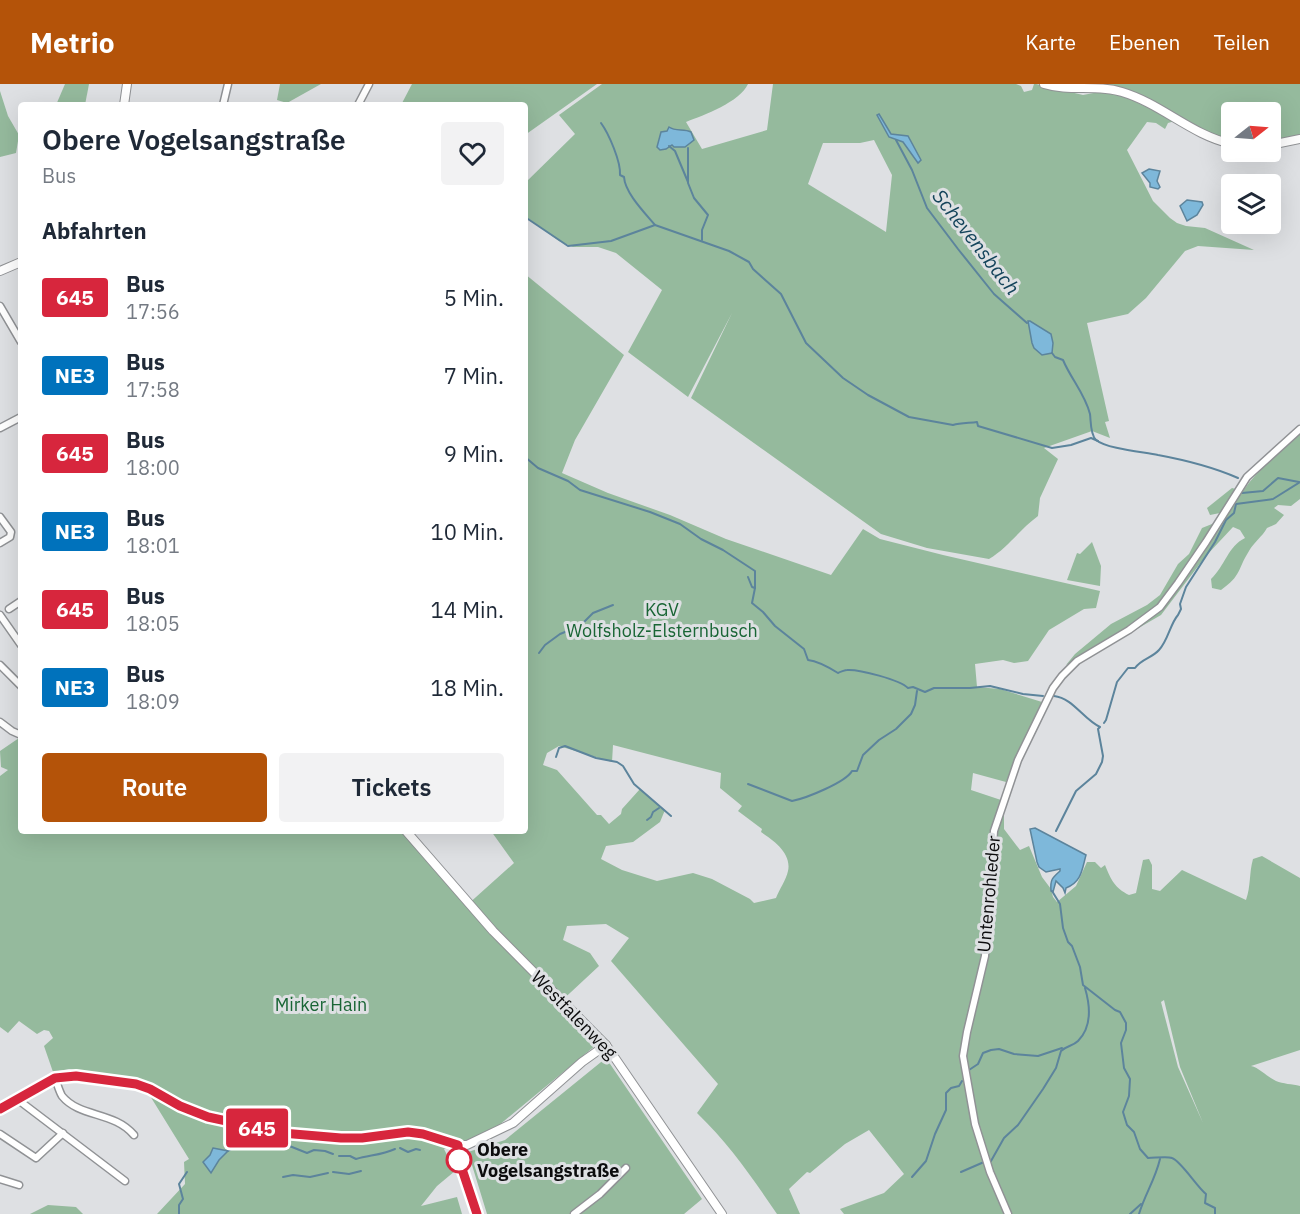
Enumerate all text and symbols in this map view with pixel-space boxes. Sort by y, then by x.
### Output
text: Metrio [30,24,115,61]
text: Karte [1025,28,1076,56]
text: Ebenen [1109,28,1180,56]
text: Teilen [1213,28,1270,56]
north arrow [1221,102,1281,162]
map controls [1221,102,1281,234]
text: Obere Vogelsangstraße [42,121,346,158]
button: heart [441,122,504,185]
text: Bus [42,162,76,189]
button: layers [1221,174,1281,234]
water label: Schevensbach [927,183,1026,300]
text: Abfahrten [42,216,147,245]
text: Bus [126,269,165,298]
text: 645 [56,283,94,311]
text: 5 Min. [444,283,504,312]
text: 17:56 [126,298,180,325]
text: Bus [126,347,165,376]
text: NE3 [55,361,95,389]
text: 7 Min. [444,361,504,390]
text: 17:58 [126,376,180,403]
text: Bus [126,425,165,454]
text: 645 [56,439,94,467]
text: 9 Min. [444,439,504,468]
text: 18:00 [126,454,180,481]
text: Bus [126,503,165,532]
text: NE3 [55,517,95,545]
text: 10 Min. [431,517,504,546]
text: 18:01 [126,532,180,559]
text: Bus [126,581,165,610]
text: 645 [56,595,94,623]
text: 14 Min. [431,595,504,624]
park label: KGV Wolfsholz-Elsternbusch [566,598,758,642]
text: 18:05 [126,610,180,637]
text: Bus [126,659,165,688]
text: NE3 [55,673,95,701]
text: 18 Min. [431,673,504,702]
text: 18:09 [126,688,180,715]
button: Route [42,753,267,822]
button: Tickets [279,753,504,822]
street label: Untenrohleder [972,834,1005,953]
street label: Westfalenweg [527,966,623,1064]
park label: Mirker Hain [275,993,367,1016]
line badge: 645 [222,1108,292,1148]
text: 645 [238,1114,276,1142]
place label: Obere Vogelsangstraße [477,1138,619,1182]
marker: Obere Vogelsangstraße [446,1147,472,1173]

